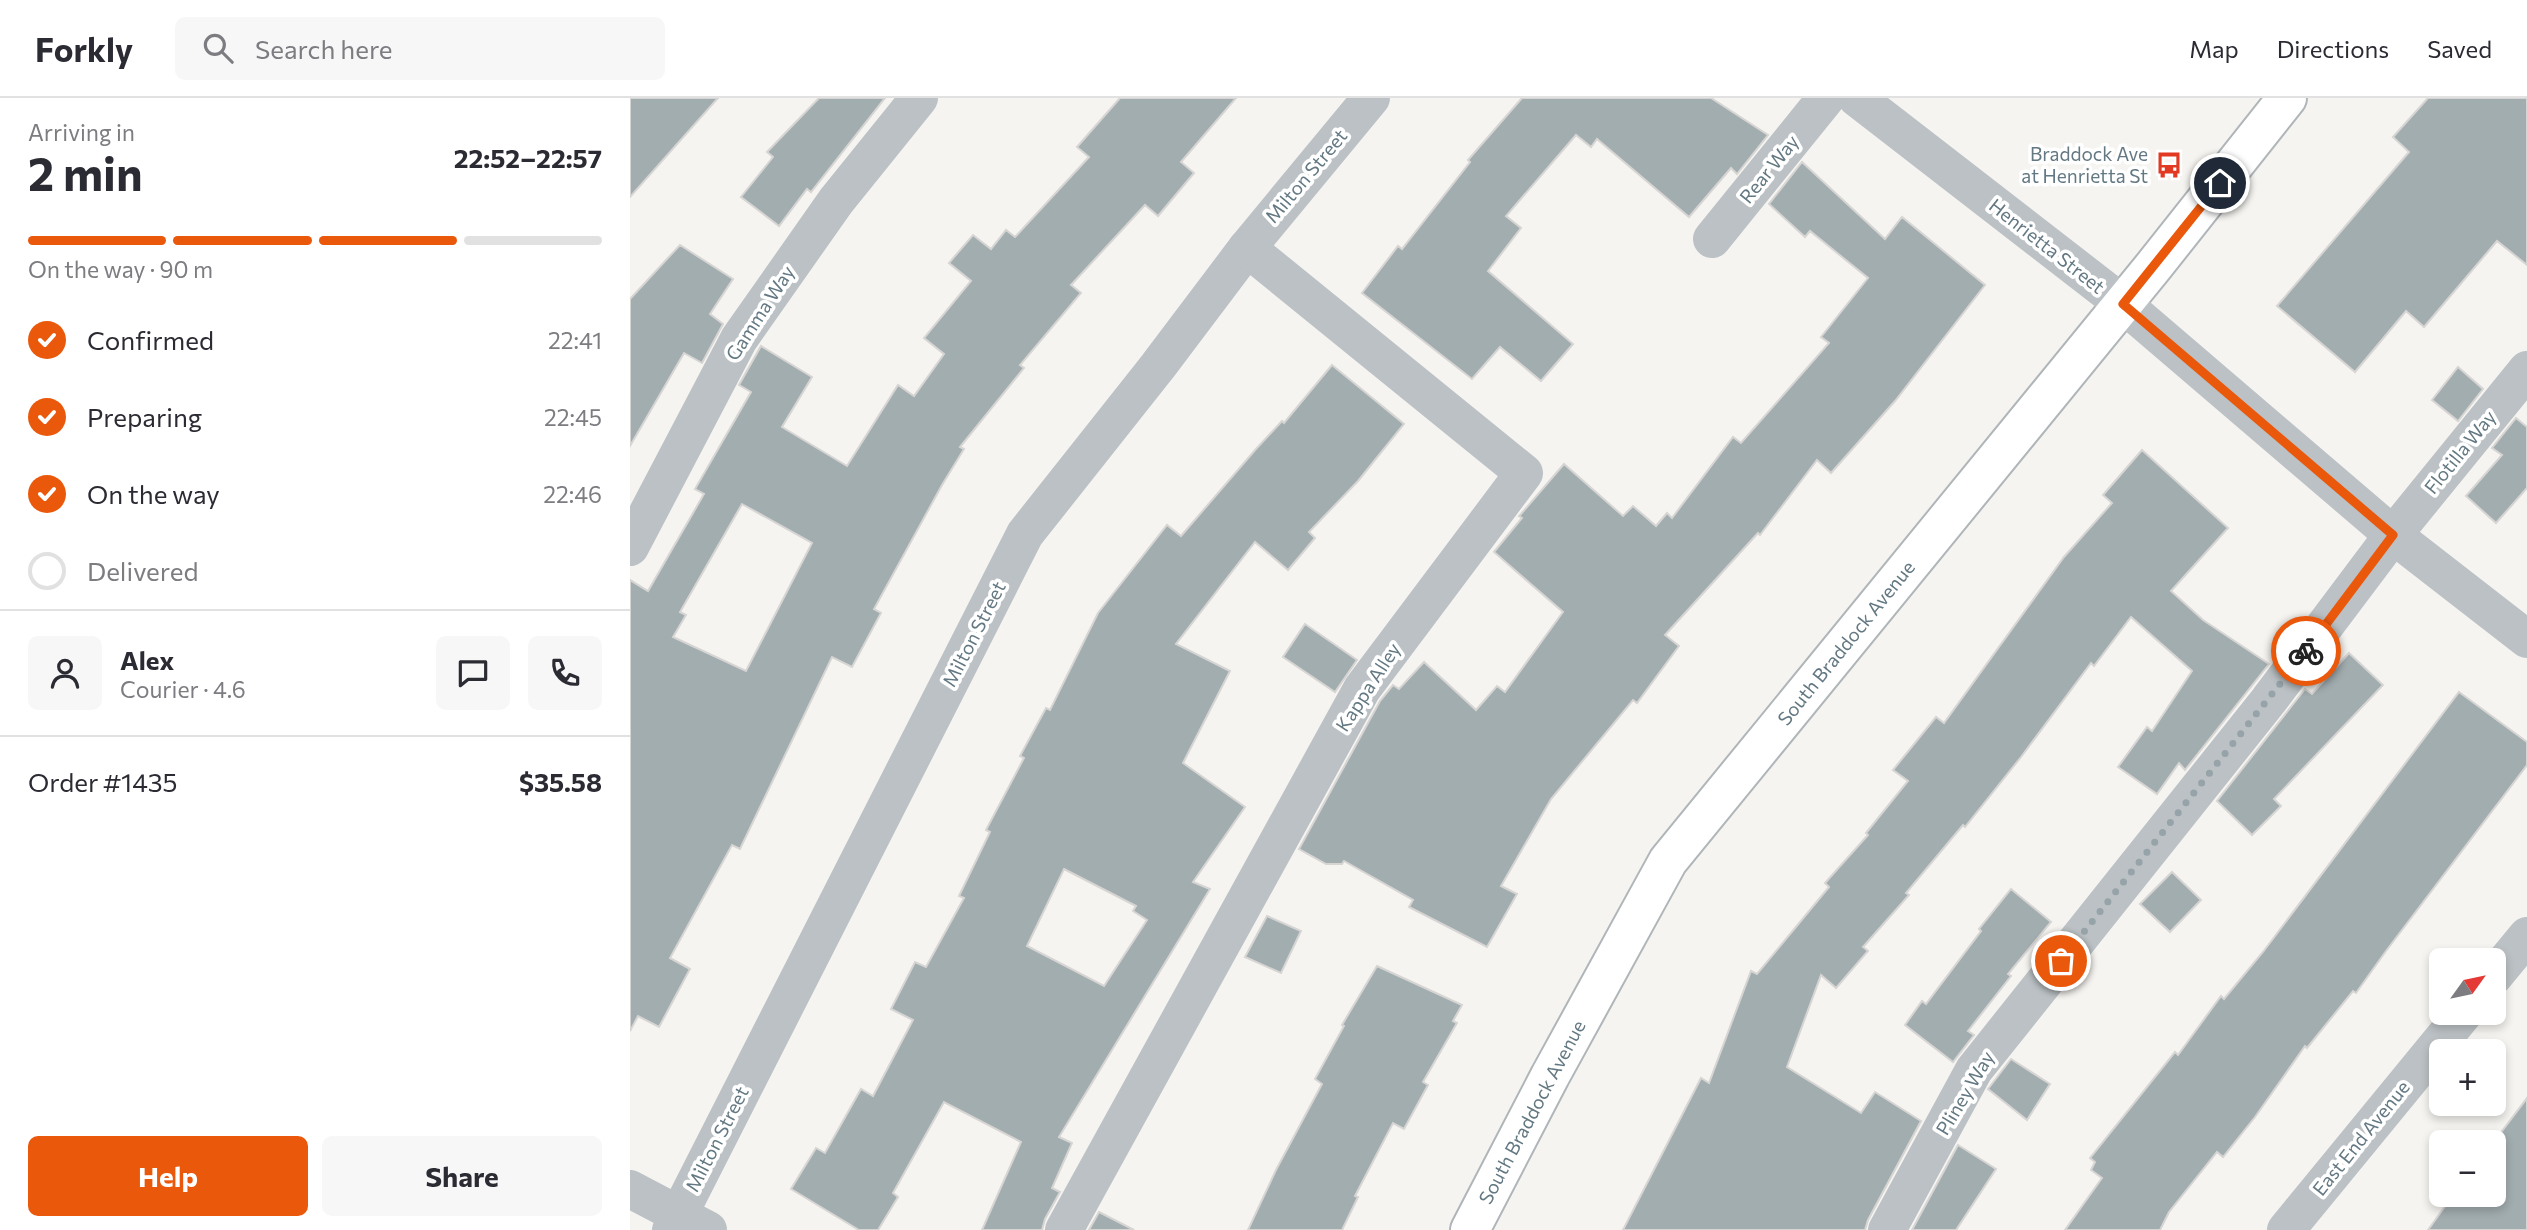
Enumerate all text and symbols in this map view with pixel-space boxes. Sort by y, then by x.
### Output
search box [175,17,665,80]
text: Forkly [35,28,133,69]
icon: search [199,29,237,67]
text: Search here [255,33,393,64]
text: Map [2189,34,2239,63]
text: Directions [2277,34,2389,63]
text: Saved [2427,34,2492,63]
text: Arriving in [28,118,135,146]
street label: Milton Street [1260,124,1352,227]
street label: Rear Way [1734,130,1803,207]
text: 22:52–22:57 [454,142,602,173]
place label: Braddock Ave at Henrietta St [2021,142,2148,187]
text: 2 min [28,144,143,200]
bus stop icon: Braddock Ave at Henrietta St [2154,150,2184,180]
pin [2190,153,2250,213]
icon: home [2201,164,2239,202]
street label: Henrietta Street [1985,193,2110,298]
text: On the way · 90 m [28,255,213,283]
street label: Gamma Way [720,261,799,365]
icon: check [28,321,66,359]
text: Confirmed [87,324,214,355]
text: 22:41 [548,326,602,354]
icon: check [28,398,66,436]
text: Preparing [87,401,202,432]
text: 22:45 [544,403,602,431]
street label: Flotilla Way [2419,405,2500,498]
icon: check [28,475,66,513]
text: On the way [87,478,220,509]
text: 22:46 [543,480,602,508]
text: Delivered [87,555,198,586]
street label: South Braddock Avenue [1772,556,1919,730]
street label: Milton Street [937,577,1010,690]
courier [2271,616,2341,686]
icon: bike [2287,632,2325,670]
button: person [28,636,102,710]
button: chat [436,636,510,710]
button: phone [528,636,602,710]
street label: Kappa Alley [1330,638,1405,735]
text: Alex [120,644,174,675]
text: Courier · 4.6 [120,675,246,703]
text: Order #1435 [28,766,178,797]
text: $35.58 [519,766,602,797]
pin [2031,931,2091,991]
icon: bag [2042,942,2080,980]
north arrow [2429,948,2506,1026]
map controls [2429,948,2506,1207]
street label: South Braddock Avenue [1473,1016,1590,1208]
button: + [2429,1039,2506,1116]
street label: Pliney Way [1931,1047,1999,1139]
street label: East End Avenue [2307,1076,2414,1200]
street label: Milton Street [680,1082,753,1195]
button: − [2429,1130,2506,1207]
button: Help [28,1136,308,1216]
button: Share [322,1136,602,1216]

